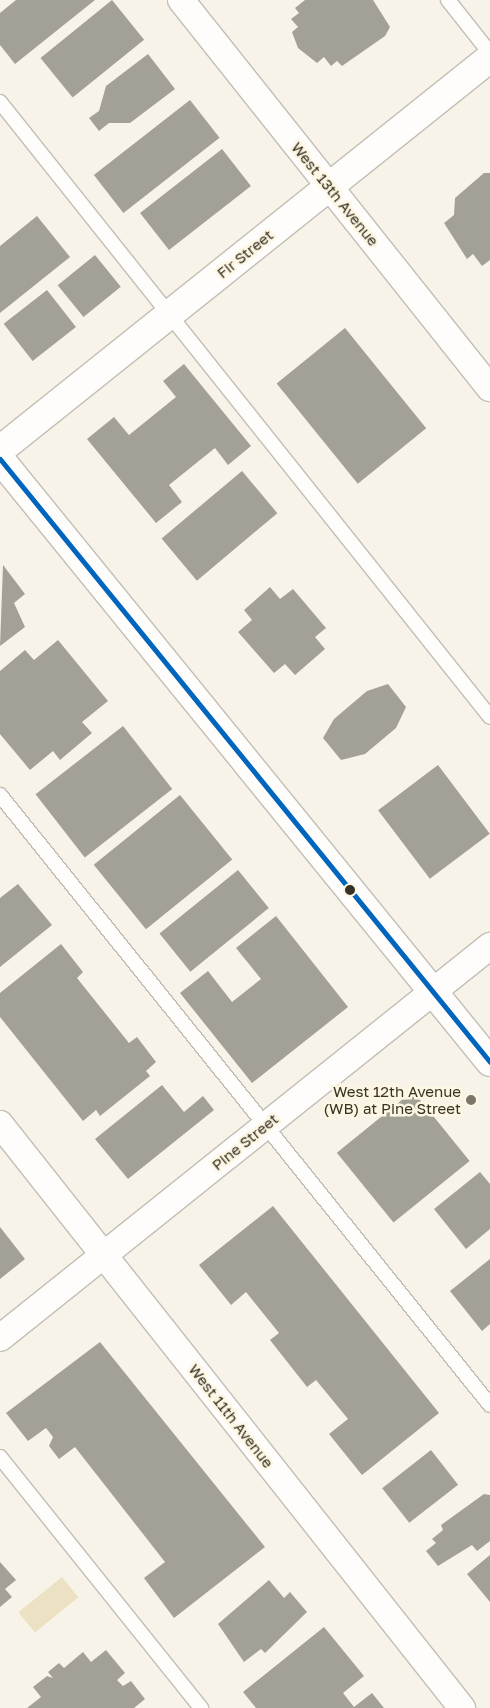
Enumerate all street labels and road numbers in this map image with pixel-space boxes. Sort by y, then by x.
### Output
street label: West 13th Avenue [288,139,382,249]
street label: Fir Street [213,226,277,282]
street label: Pine Street [208,1110,282,1174]
street label: West 11th Avenue [185,1361,277,1471]

